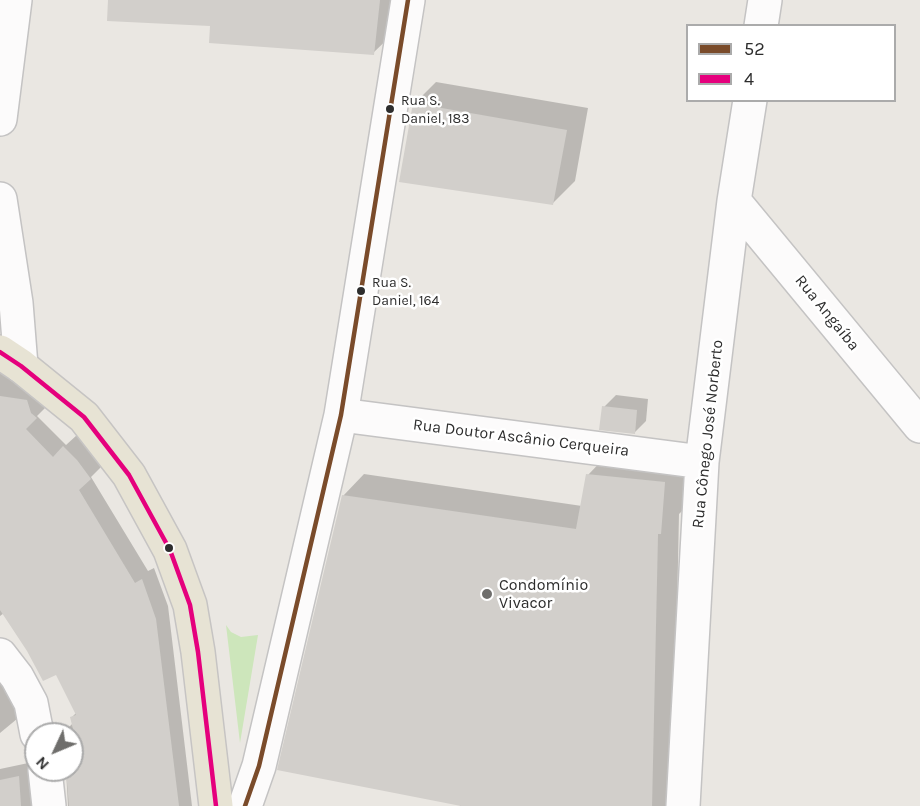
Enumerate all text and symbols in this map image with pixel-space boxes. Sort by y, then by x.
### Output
legend [686,24,896,102]
text: 52 [744,38,765,60]
text: 4 [744,68,754,90]
place label: Rua S. Daniel, 183 [401,93,469,125]
marker: Rua S. Daniel, 183 [384,103,396,115]
street label: Rua Angaíba [791,271,863,355]
place label: Rua S. Daniel, 164 [372,275,439,308]
marker: Rua S. Daniel, 164 [355,285,367,297]
street label: Rua Cônego José Norberto [689,339,727,529]
street label: Rua Doutor Ascânio Cerqueira [412,415,630,461]
unlabelled marker [163,542,175,554]
place label: Condomínio Vivacor [499,575,588,613]
marker: Condomínio Vivacor [480,587,494,601]
north arrow [24,722,84,782]
text: N [31,753,53,774]

